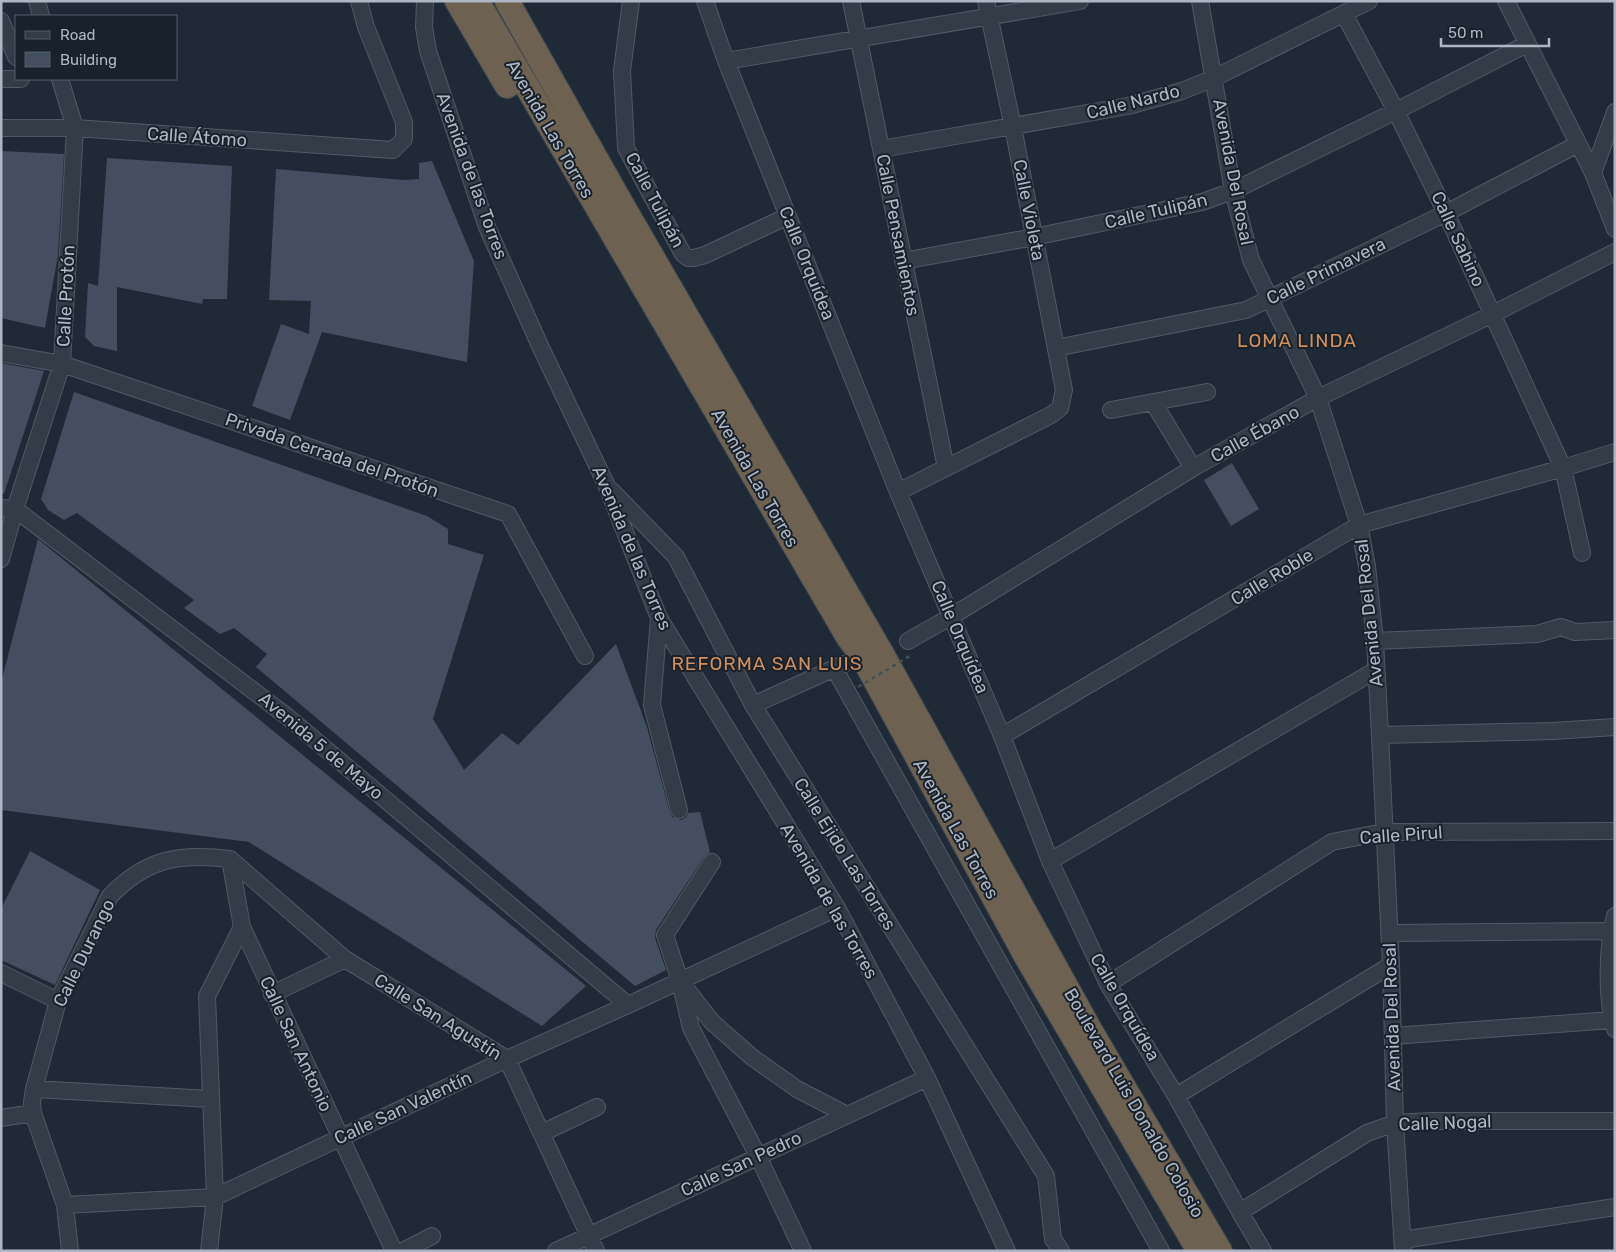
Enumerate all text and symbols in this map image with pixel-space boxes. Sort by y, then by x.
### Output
legend [15,15,178,80]
scale bar [1441,15,1548,47]
text: 50 m [1448,24,1483,42]
text: Road [60,26,96,44]
text: Building [60,51,117,69]
street label: Avenida Las Torres [501,56,599,202]
street label: Calle Nardo [1084,80,1182,124]
street label: Avenida de las Torres [432,90,512,262]
street label: Avenida Del Rosal [1208,97,1258,247]
street label: Calle Átomo [146,123,248,151]
street label: Calle Tulipán [621,149,689,251]
street label: Calle Pensamientos [872,152,924,318]
street label: Calle Violeta [1008,158,1050,262]
street label: Calle Tulipán [1102,188,1210,234]
street label: Calle Sabino [1426,188,1490,290]
street label: Calle Orquídea [774,203,840,323]
street label: Calle Primavera [1263,233,1389,309]
street label: Calle Protón [52,245,80,347]
district label: LOMA LINDA [1237,329,1357,352]
street label: Calle Ébano [1207,401,1303,467]
street label: Avenida Las Torres [706,405,804,551]
street label: Privada Cerrada del Protón [222,408,442,502]
street label: Avenida de las Torres [587,463,677,633]
street label: Avenida Del Rosal [1350,538,1388,688]
street label: Calle Roble [1227,544,1317,610]
street label: Calle Orquídea [926,577,994,697]
district label: REFORMA SAN LUIS [671,652,863,675]
street label: Avenida 5 de Mayo [254,687,388,805]
street label: Avenida Las Torres [908,755,1004,903]
street label: Calle Ejido Las Torres [789,774,901,934]
street label: Avenida de las Torres [775,819,883,983]
street label: Calle Pirul [1359,821,1443,849]
street label: Calle Durango [48,896,120,1010]
street label: Avenida Del Rosal [1378,943,1406,1091]
street label: Calle Orquídea [1085,949,1165,1065]
street label: Calle San Agustín [370,969,506,1065]
street label: Calle San Antonio [255,973,337,1115]
street label: Boulevard Luis Donaldo Colosio [1059,984,1209,1222]
street label: Calle San Valentín [331,1066,475,1150]
street label: Calle Nogal [1398,1110,1492,1136]
street label: Calle San Pedro [677,1126,805,1202]

